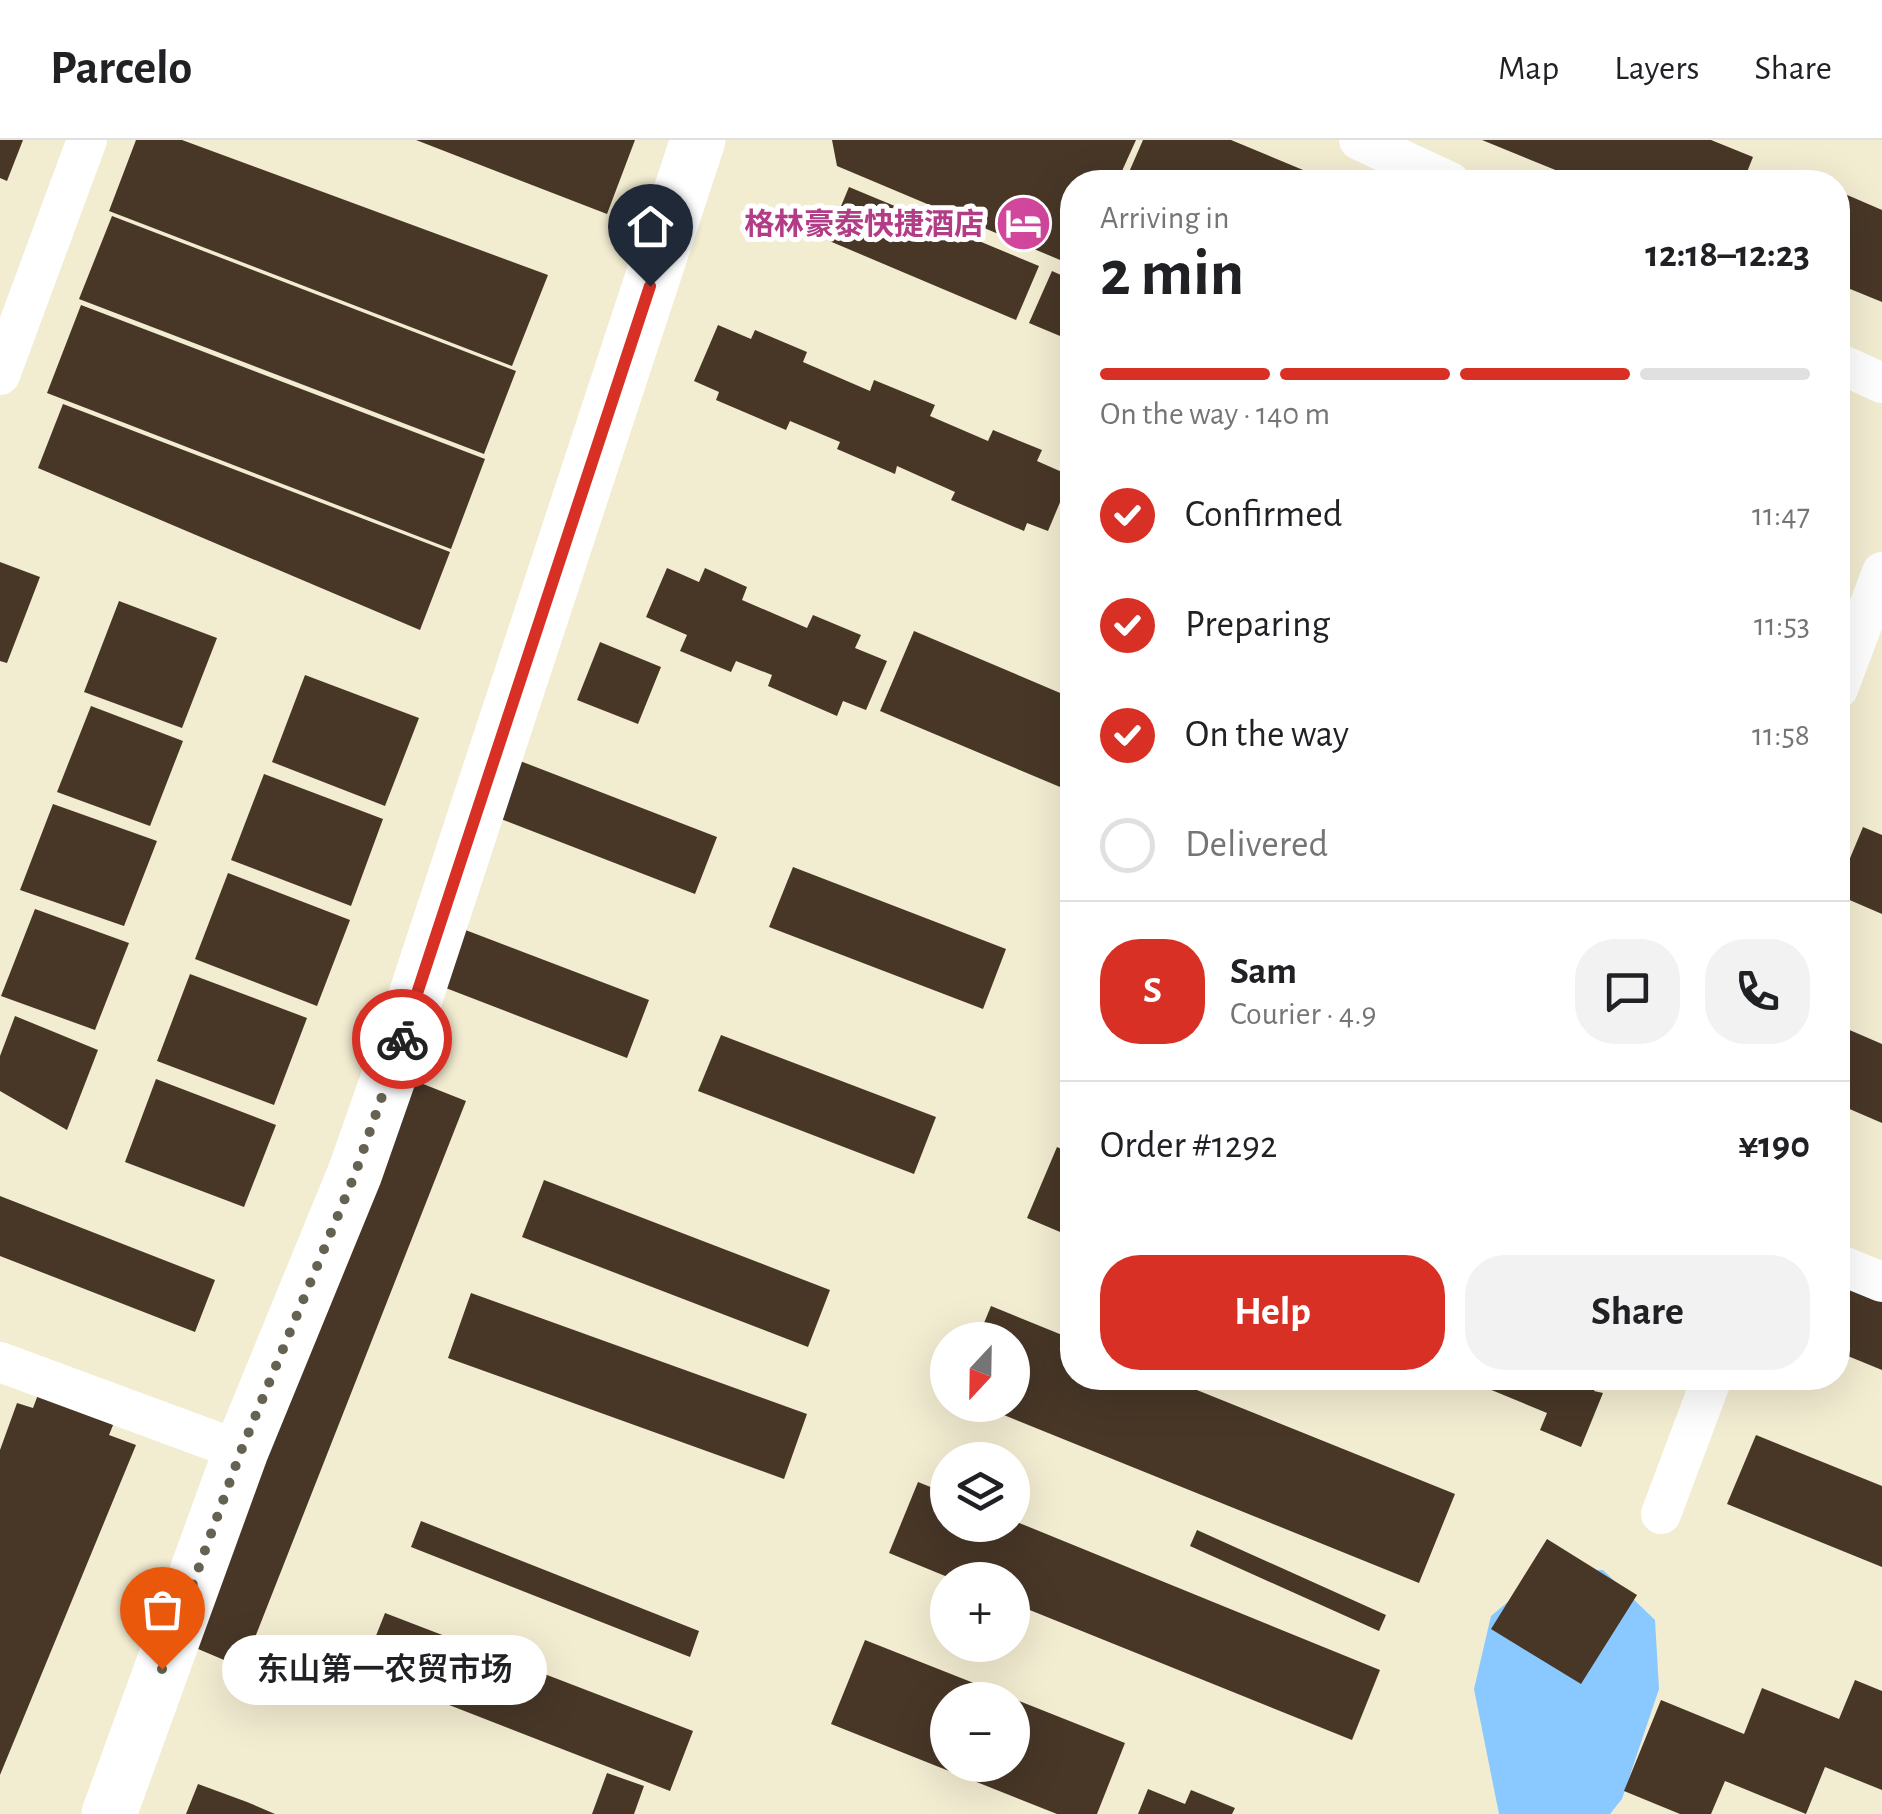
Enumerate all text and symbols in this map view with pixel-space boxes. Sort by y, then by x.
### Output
text: Parcelo [50,45,192,93]
text: Map [1498,51,1559,86]
text: Layers [1614,51,1699,86]
text: Share [1754,51,1832,86]
pin [608,184,693,287]
hotel icon: 格林豪泰快捷酒店 [993,194,1053,254]
icon: home [623,199,678,254]
text: Arriving in [1100,202,1229,234]
place label: 格林豪泰快捷酒店 [744,208,984,240]
text: 12:18–12:23 [1645,236,1810,274]
text: 2 min [1100,242,1244,307]
text: On the way · 140 m [1100,398,1330,430]
icon: check [1100,488,1155,543]
text: Confirmed [1185,496,1342,534]
text: 11:47 [1752,499,1810,531]
icon: check [1100,598,1155,653]
text: Preparing [1185,606,1330,644]
text: 11:53 [1754,609,1810,641]
icon: check [1100,708,1155,763]
text: On the way [1185,716,1349,754]
text: 11:58 [1752,719,1810,751]
text: Delivered [1185,826,1328,864]
button: chat [1575,939,1680,1044]
button: phone [1705,939,1810,1044]
text: Sam [1230,953,1297,991]
text: S [1143,972,1162,1010]
courier [352,989,452,1089]
text: Courier · 4.9 [1230,998,1377,1030]
icon: bike [375,1012,430,1067]
text: Order #1292 [1100,1127,1277,1165]
text: ¥190 [1738,1127,1810,1165]
button: Help [1100,1255,1445,1370]
button: Share [1465,1255,1810,1370]
north arrow [930,1322,1030,1422]
map controls [930,1322,1030,1782]
button: layers [930,1442,1030,1542]
button: + [930,1562,1030,1662]
pin [120,1567,205,1670]
icon: bag [135,1582,190,1637]
callout: 东山第一农贸市场 [222,1634,547,1704]
text: 东山第一农贸市场 [256,1654,513,1686]
button: − [930,1682,1030,1782]

